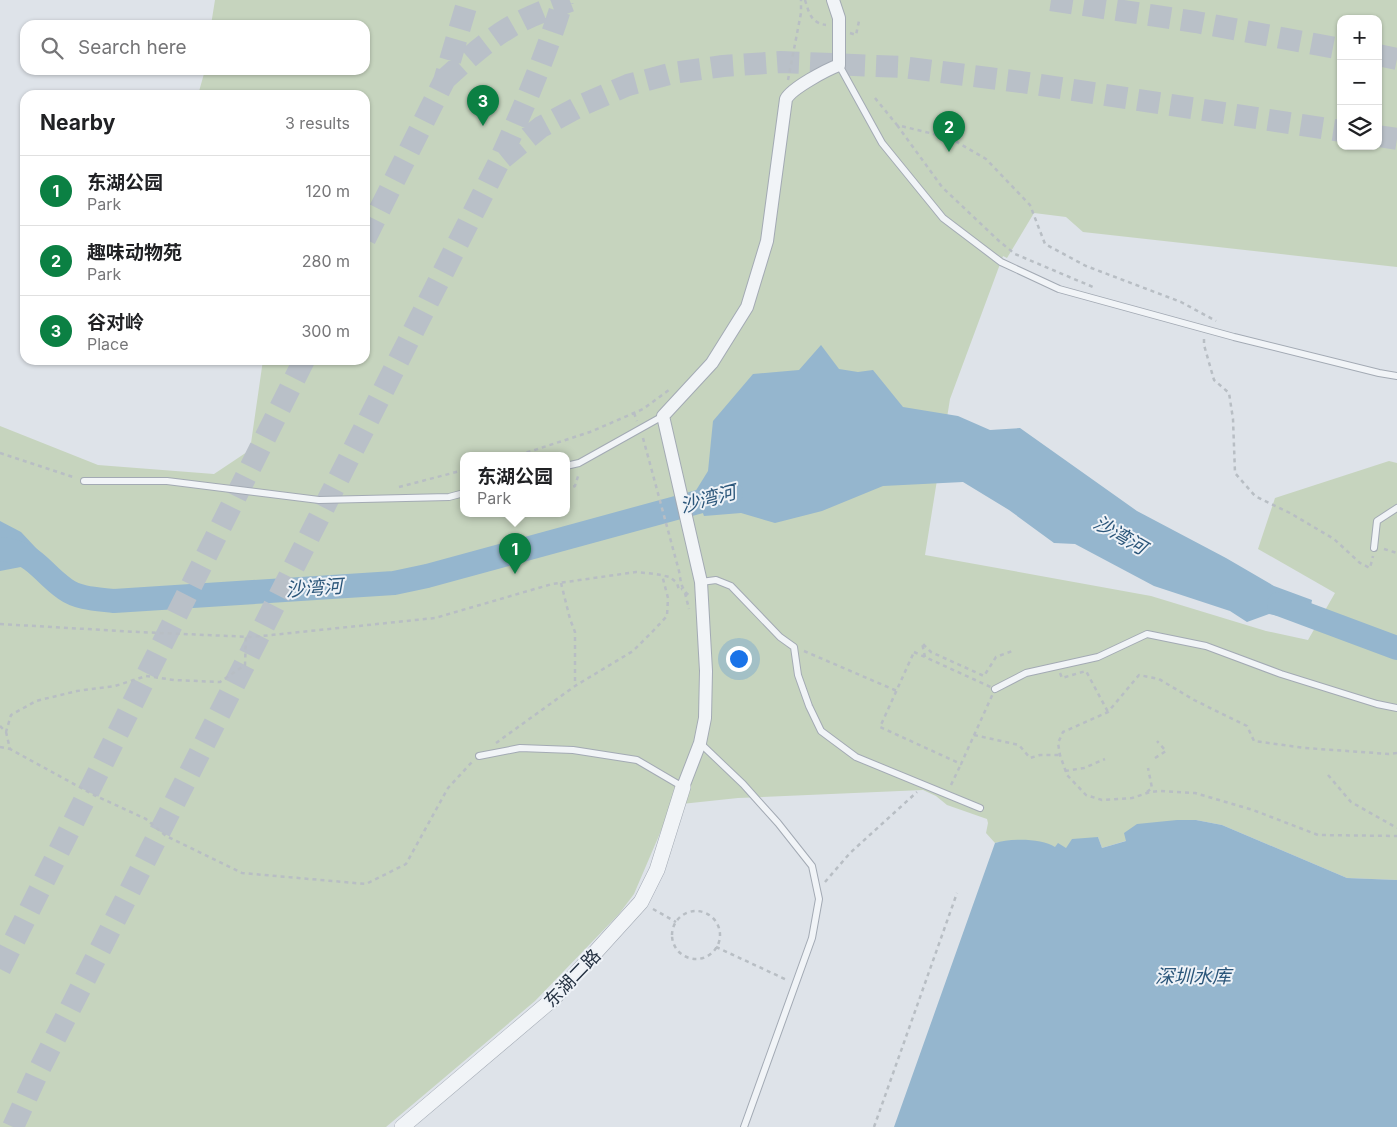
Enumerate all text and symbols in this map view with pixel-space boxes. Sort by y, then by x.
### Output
map controls [1337,15,1382,150]
button: + [1337,15,1382,60]
search box [20,20,370,75]
icon: search [38,34,66,62]
text: Search here [78,36,187,59]
button: − [1337,60,1382,105]
pin: 3 [467,85,499,126]
button: layers [1337,105,1382,150]
text: Nearby [40,110,115,135]
pin: 2 [933,111,965,152]
text: 3 results [285,113,350,133]
text: 东湖公园 [87,171,163,194]
text: 1 [53,181,59,201]
text: 120 m [305,181,350,201]
text: Park [87,194,121,214]
text: 趣味动物苑 [87,241,182,264]
text: 2 [51,251,61,271]
text: 280 m [302,251,350,271]
text: Park [87,264,121,284]
text: 谷对岭 [87,311,144,334]
text: 3 [51,321,61,341]
text: 300 m [301,321,350,341]
text: Place [87,334,129,354]
popup [460,452,570,517]
text: 东湖公园 [477,465,553,488]
water label: 沙湾河 [677,479,742,517]
text: Park [477,488,511,508]
water label: 沙湾河 [1090,511,1154,561]
pin: 1 [499,533,531,574]
water label: 沙湾河 [285,574,347,601]
your location [726,646,752,672]
street label: 东湖二路 [539,945,605,1011]
water label: 深圳水库 [1155,965,1234,988]

